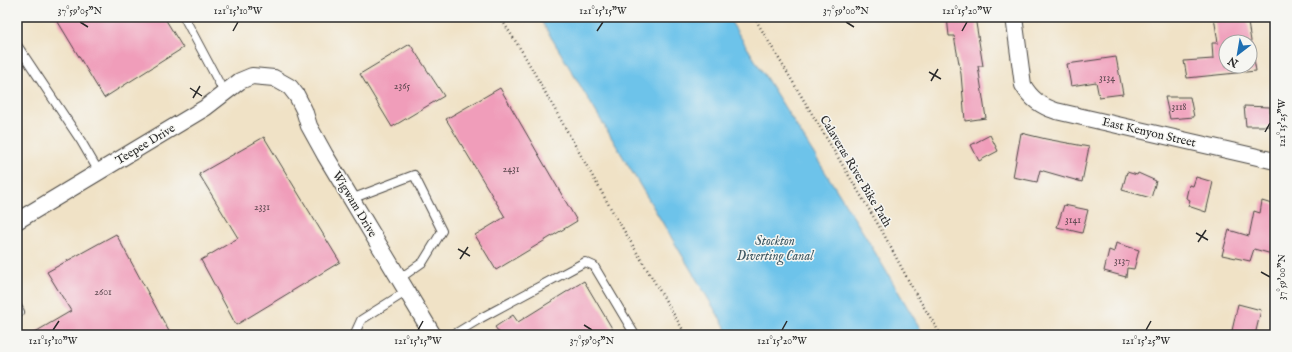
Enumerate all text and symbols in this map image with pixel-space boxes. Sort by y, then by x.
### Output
text: 37°59'05"N [58,5,103,18]
text: 121°15'10"W [214,5,263,18]
text: 121°15'15"W [579,5,627,18]
text: 37°59'00"N [823,5,869,18]
text: 121°15'20"W [942,5,992,18]
north arrow [1218,34,1258,74]
text: N [1225,53,1242,71]
house number: 3134 [1099,72,1115,85]
house number: 2365 [394,80,411,93]
text: 121°15'25"W [1276,98,1289,147]
house number: 3118 [1171,101,1187,114]
street label: Calaveras River Bike Path [816,113,895,230]
street label: East Kenyon Street [1100,114,1197,151]
street label: Teepee Drive [113,121,179,169]
house number: 2431 [502,163,520,176]
street label: Wigwam Drive [329,169,380,240]
house number: 2331 [254,201,270,214]
house number: 3141 [1065,214,1081,227]
water label: Stockton Diverting Canal [737,233,814,266]
text: 37°59'00"N [1276,254,1289,300]
house number: 3137 [1114,255,1130,268]
house number: 2601 [94,286,112,299]
text: 121°15'10"W [29,335,78,348]
text: 121°15'15"W [394,335,442,348]
text: 37°59'05"N [570,335,615,348]
text: 121°15'20"W [757,335,807,348]
text: 121°15'25"W [1122,335,1171,348]

